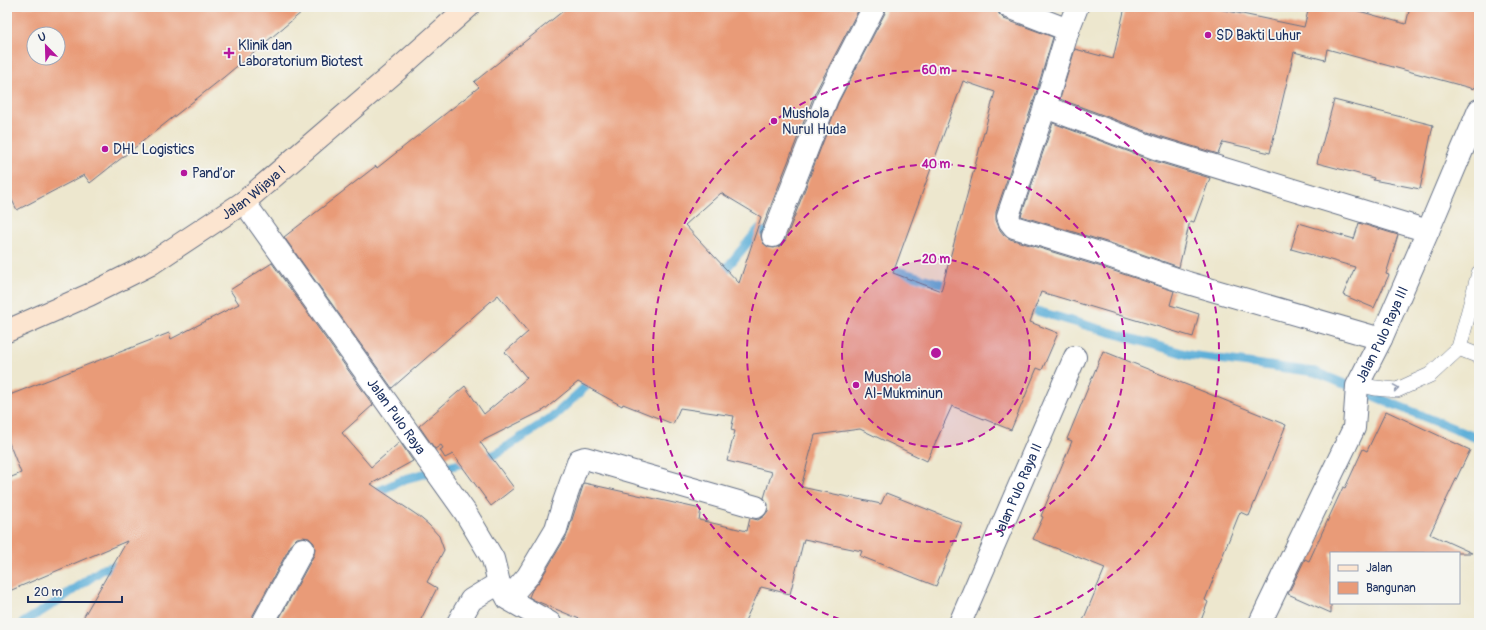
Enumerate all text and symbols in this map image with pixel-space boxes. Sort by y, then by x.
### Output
north arrow [26,26,66,66]
place label: SD Bakti Luhur [1216,27,1301,44]
text: U [36,30,48,45]
marker: SD Bakti Luhur [1203,30,1213,40]
place label: Klinik dan Laboratorium Biotest [238,37,363,70]
marker: Klinik dan Laboratorium Biotest [223,47,235,59]
text: 60 m [922,63,951,78]
place label: Mushola Nurul Huda [782,105,846,138]
marker: Mushola Nurul Huda [769,116,779,126]
place label: DHL Logistics [113,141,195,158]
marker: DHL Logistics [100,144,110,154]
text: 40 m [921,157,951,172]
street label: Jalan Wijaya I [218,162,289,223]
place label: Pand’or [192,165,235,182]
marker: Pand’or [179,168,189,178]
text: 20 m [922,252,950,267]
street label: Jalan Pulo Raya III [1352,283,1411,385]
centre of rings [929,346,943,360]
place label: Mushola Al-Mukminun [864,369,943,402]
street label: Jalan Pulo Raya [364,375,430,458]
marker: Mushola Al-Mukminun [851,380,861,390]
one-way arrow [1393,384,1399,393]
street label: Jalan Pulo Raya II [990,440,1045,539]
legend [1330,552,1460,604]
text: Jalan [1366,561,1392,576]
scale bar [28,578,122,604]
text: Bangunan [1366,581,1416,596]
text: 20 m [34,585,63,600]

